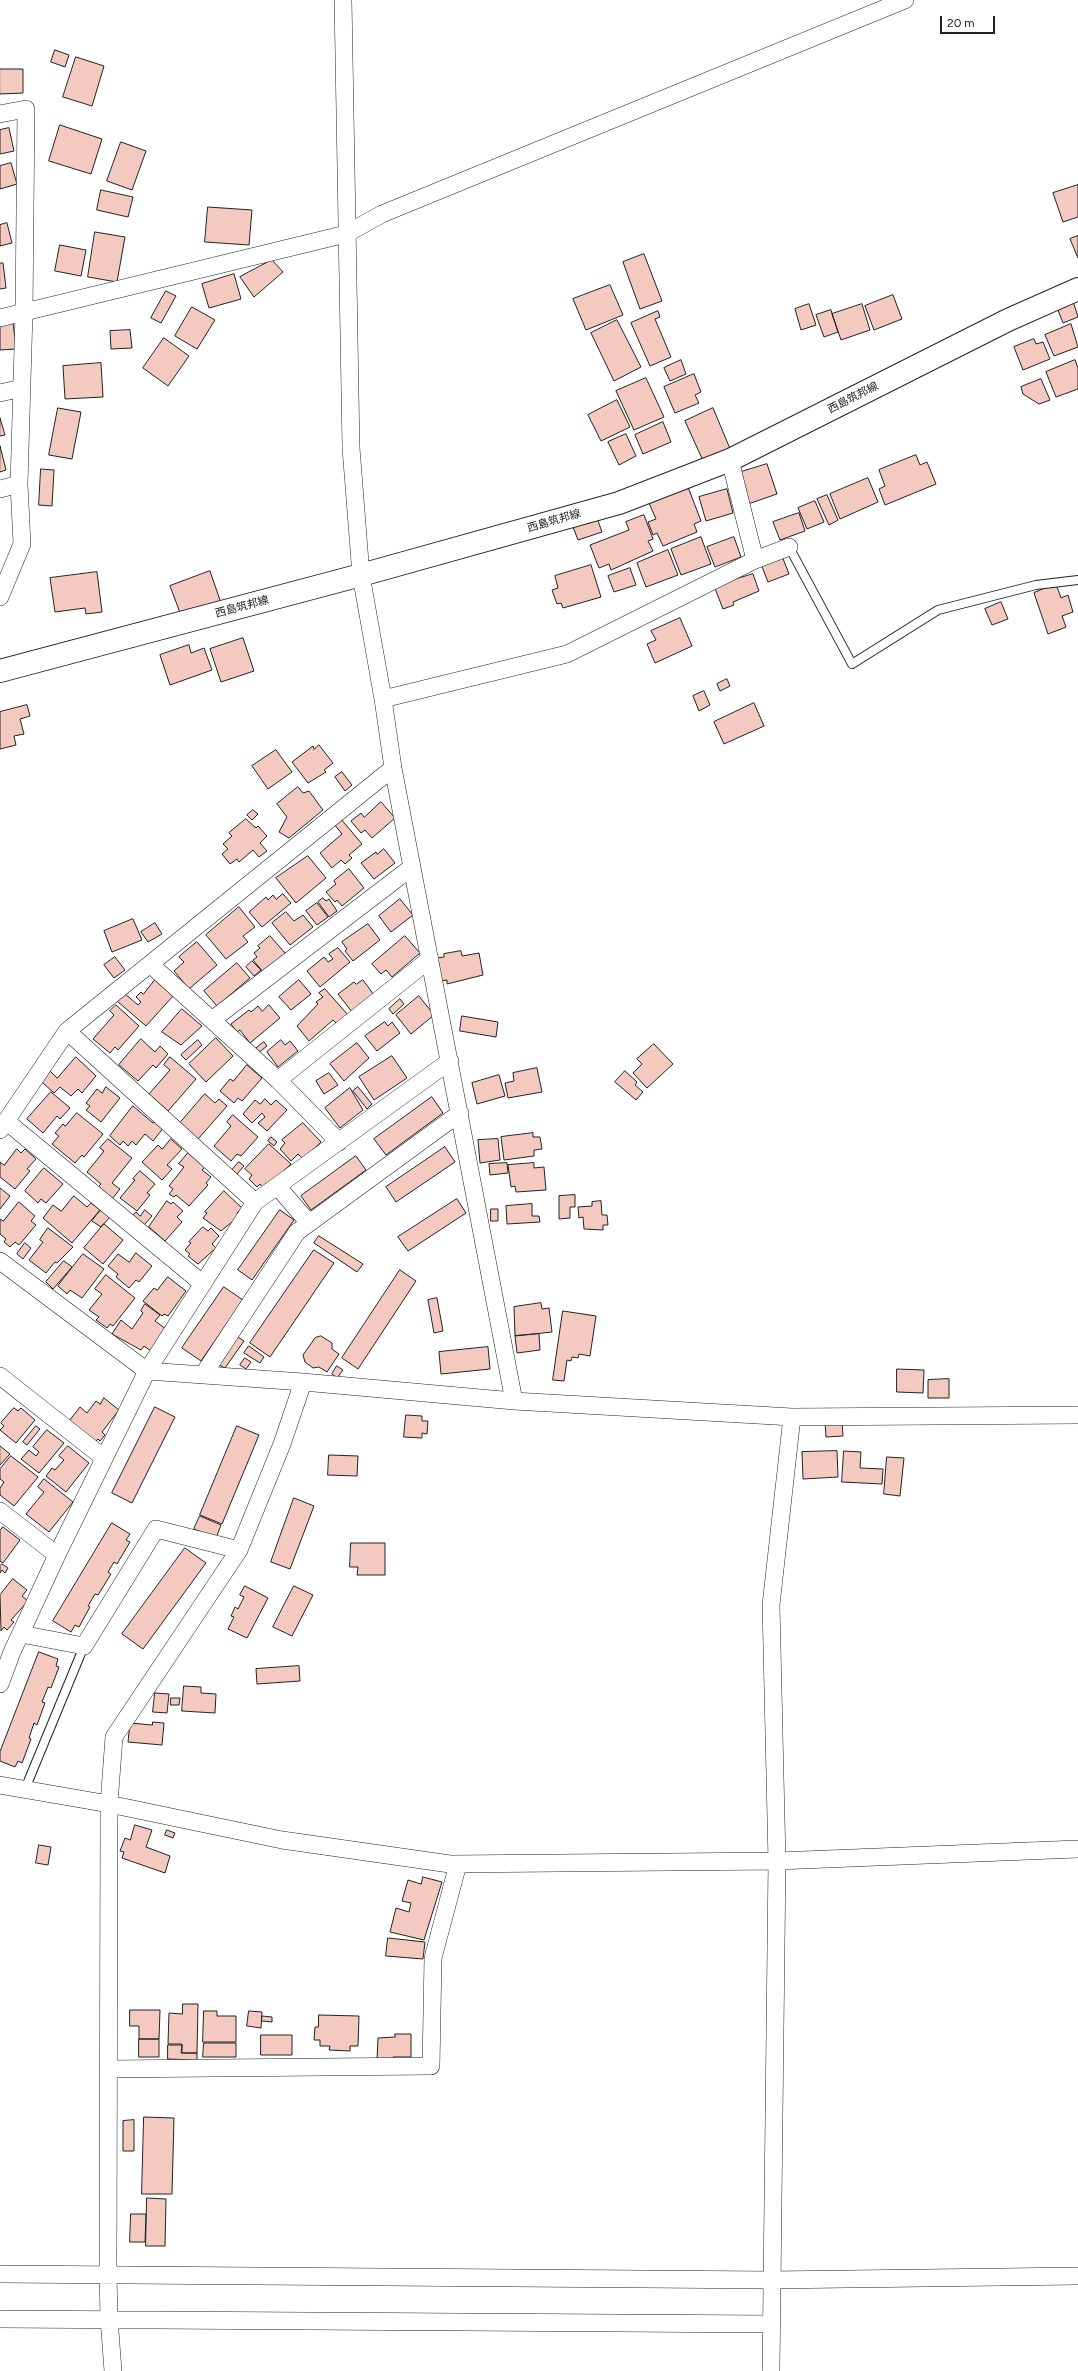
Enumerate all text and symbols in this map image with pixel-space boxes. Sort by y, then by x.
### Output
scale bar [942,8,997,34]
text: 20 m [947,16,975,30]
street label: 西島筑邦線 [826,380,880,416]
street label: 西島筑邦線 [526,507,582,535]
street label: 西島筑邦線 [214,594,270,620]

